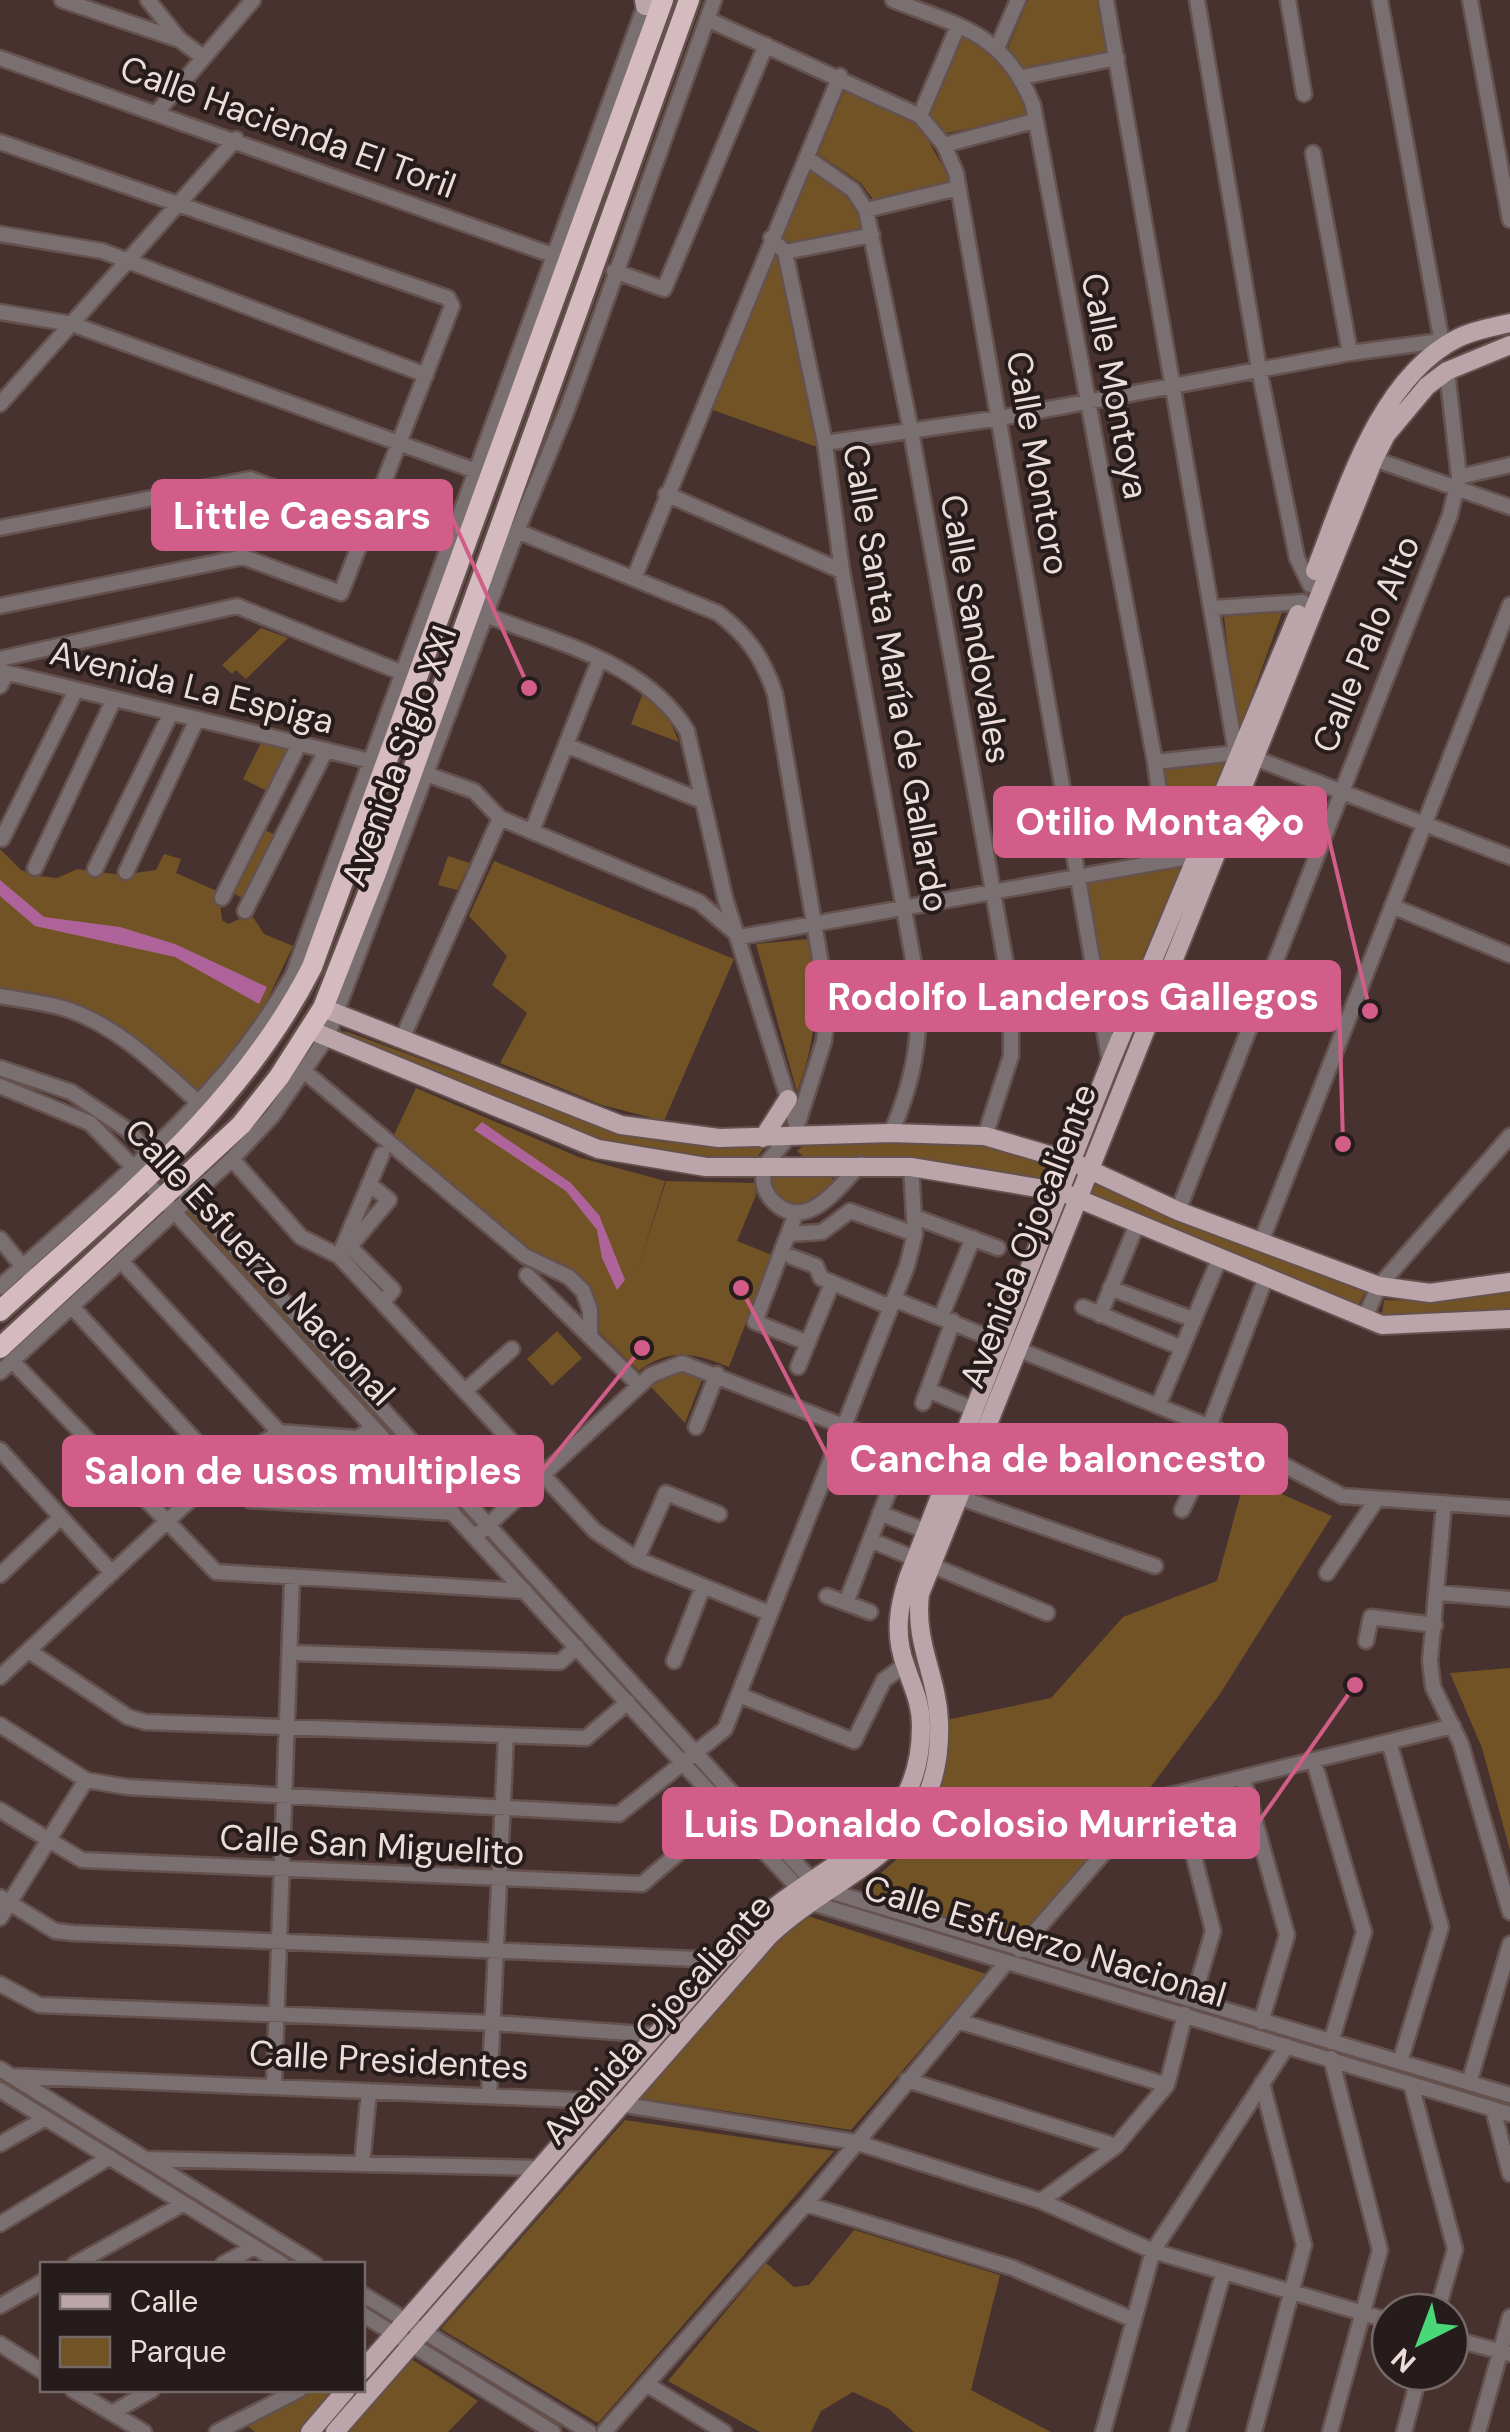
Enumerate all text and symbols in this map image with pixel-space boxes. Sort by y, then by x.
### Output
street label: Calle Hacienda El Toril [114,45,462,209]
street label: Calle Montoya [1071,269,1159,503]
street label: Calle Montoro [996,348,1080,578]
street label: Calle Santa María de Gallardo [832,440,960,916]
callout: Little Caesars [153,481,451,549]
text: Little Caesars [173,491,431,541]
street label: Calle Sandovales [930,491,1022,767]
street label: Calle Palo Alto [1302,529,1430,759]
street label: Avenida Siglo XXI [330,619,468,893]
street label: Avenida La Espiga [45,630,339,744]
callout: Otilio Monta�o [995,788,1325,856]
text: Otilio Monta�o [1015,797,1305,847]
callout: Rodolfo Landeros Gallegos [807,962,1339,1030]
text: Rodolfo Landeros Gallegos [827,972,1319,1022]
street label: Avenida Ojocaliente [949,1077,1107,1395]
street label: Calle Esfuerzo Nacional [115,1109,405,1415]
callout: Cancha de baloncesto [829,1425,1286,1493]
text: Cancha de baloncesto [850,1434,1266,1484]
callout: Salon de usos multiples [64,1437,542,1505]
text: Salon de usos multiples [84,1446,522,1496]
callout: Luis Donaldo Colosio Murrieta [664,1789,1258,1857]
text: Luis Donaldo Colosio Murrieta [684,1799,1238,1849]
street label: Calle San Miguelito [218,1814,526,1876]
street label: Calle Esfuerzo Nacional [858,1864,1232,2018]
street label: Avenida Ojocaliente [532,1884,782,2154]
street label: Calle Presidentes [248,2030,530,2090]
legend [40,2262,365,2392]
text: Calle [130,2282,198,2321]
north arrow [1370,2292,1470,2392]
text: Parque [130,2332,227,2371]
text: N [1384,2340,1424,2381]

